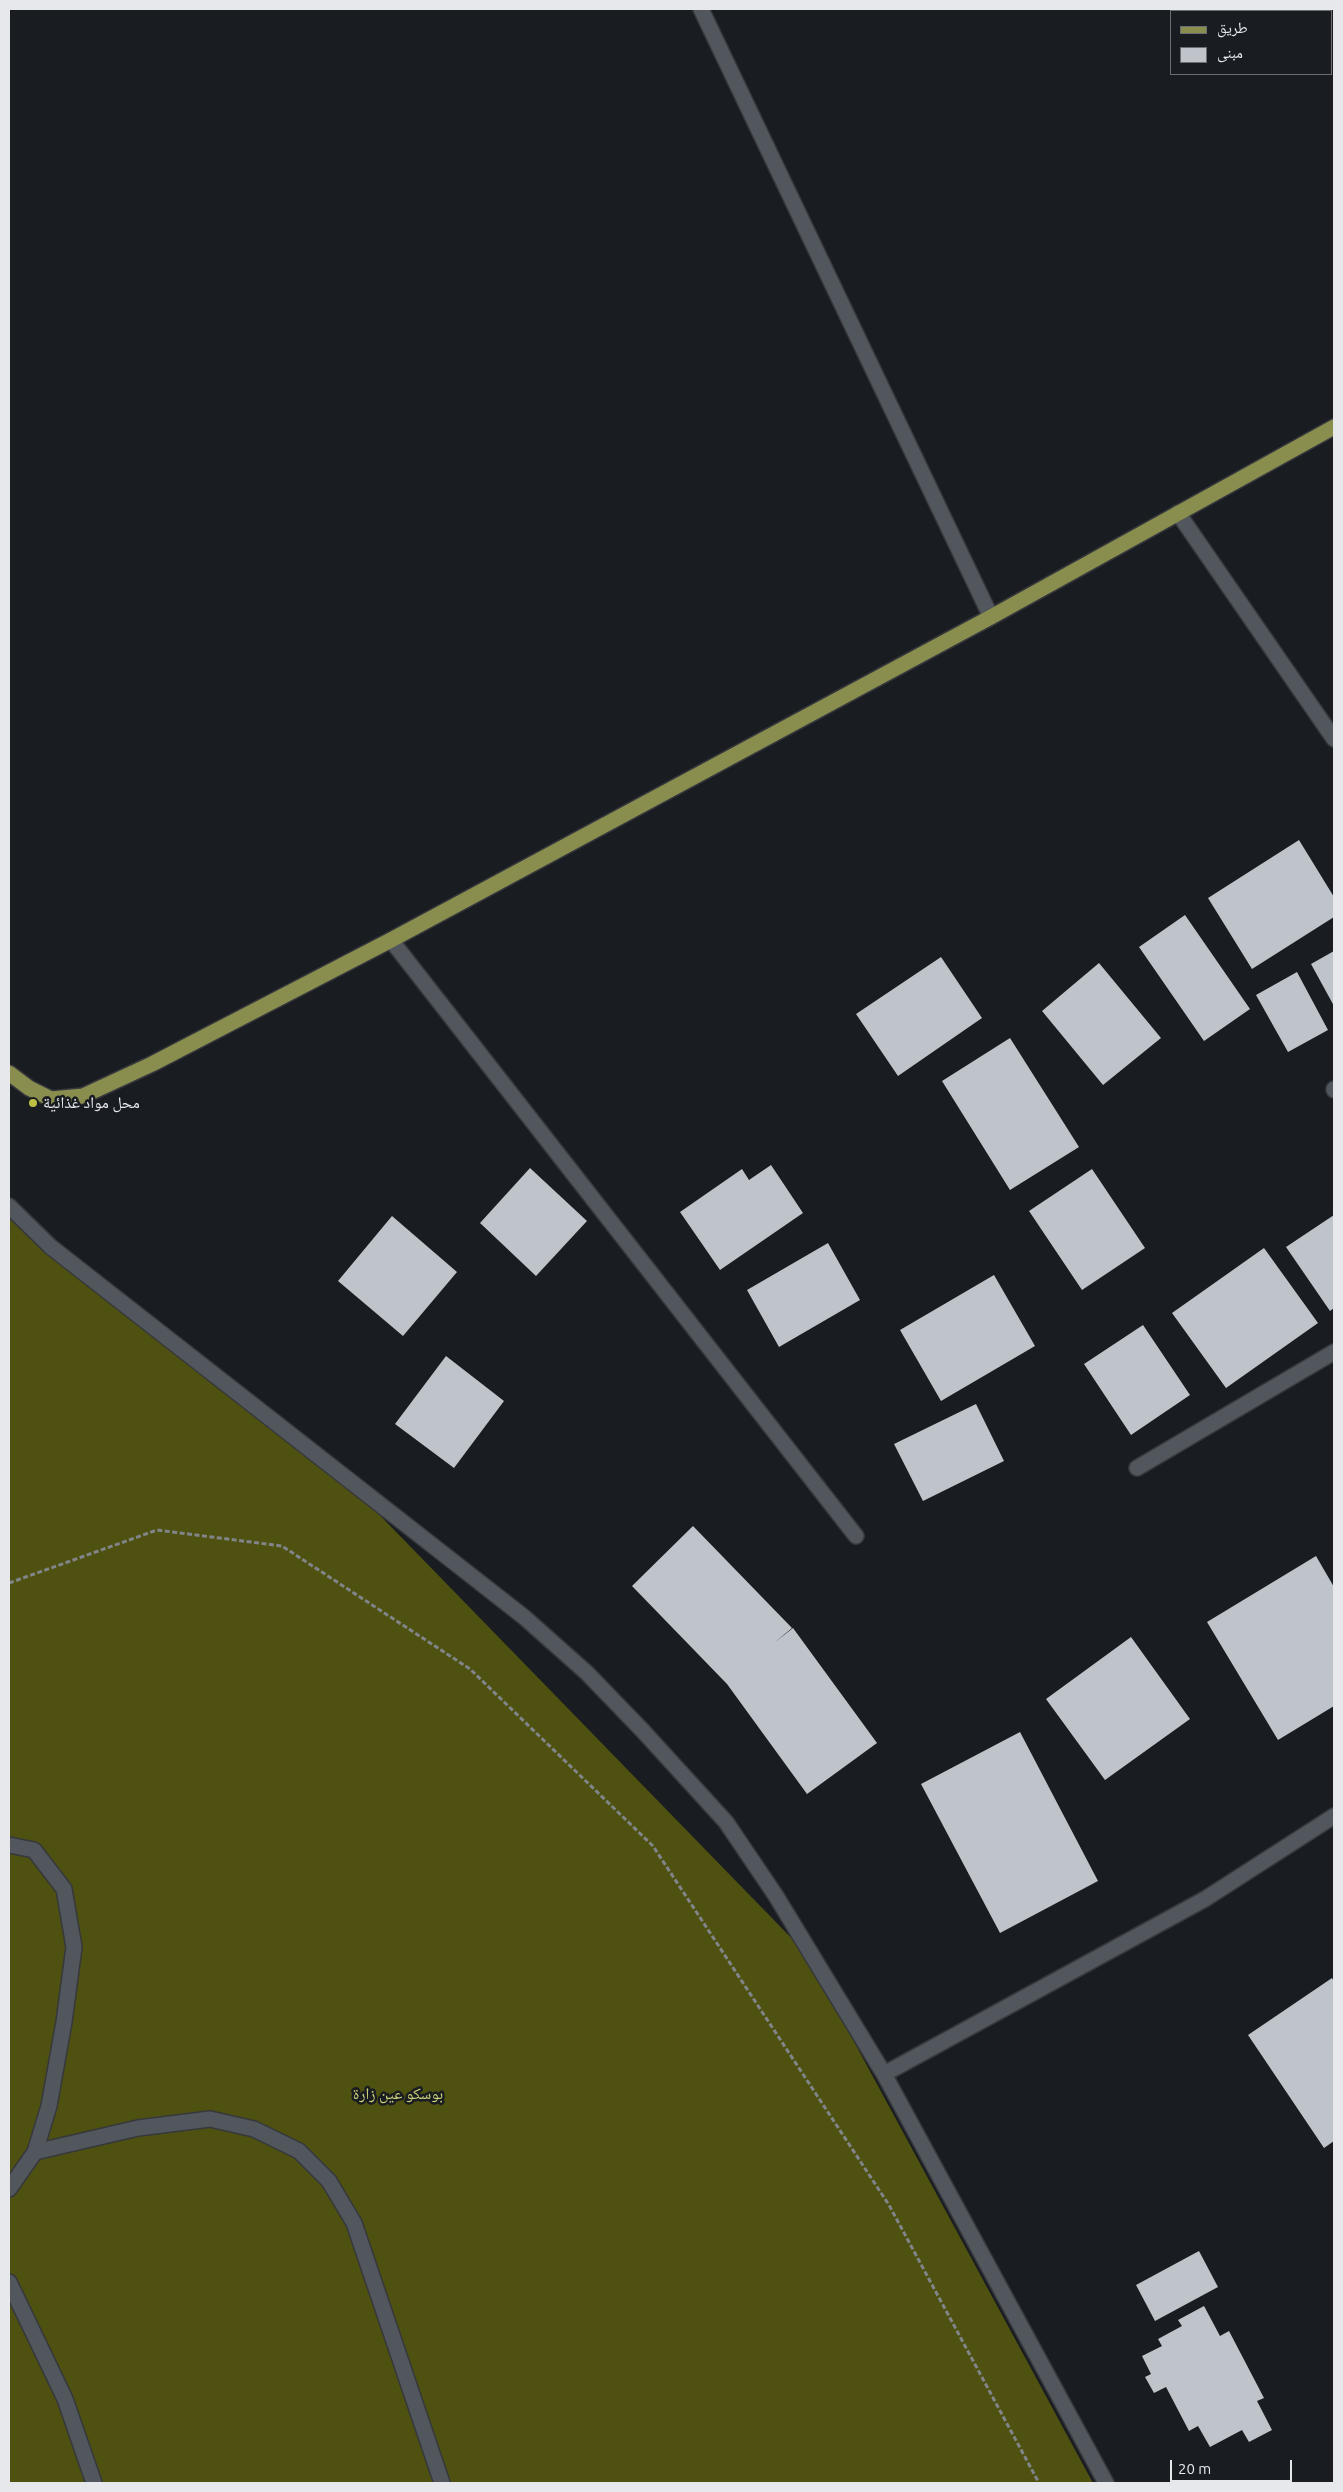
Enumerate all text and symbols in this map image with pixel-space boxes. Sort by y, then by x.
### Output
legend [1170,10,1333,75]
text: طريق [1217,19,1248,36]
text: مبنى [1217,44,1243,61]
place label: محل مواد غذائية [43,1093,140,1113]
marker: محل مواد غذائية [27,1097,39,1109]
park label: بوسكو عين زارة [353,2084,443,2104]
scale bar [1173,2450,1296,2482]
text: 20 m [1178,2460,1211,2477]

